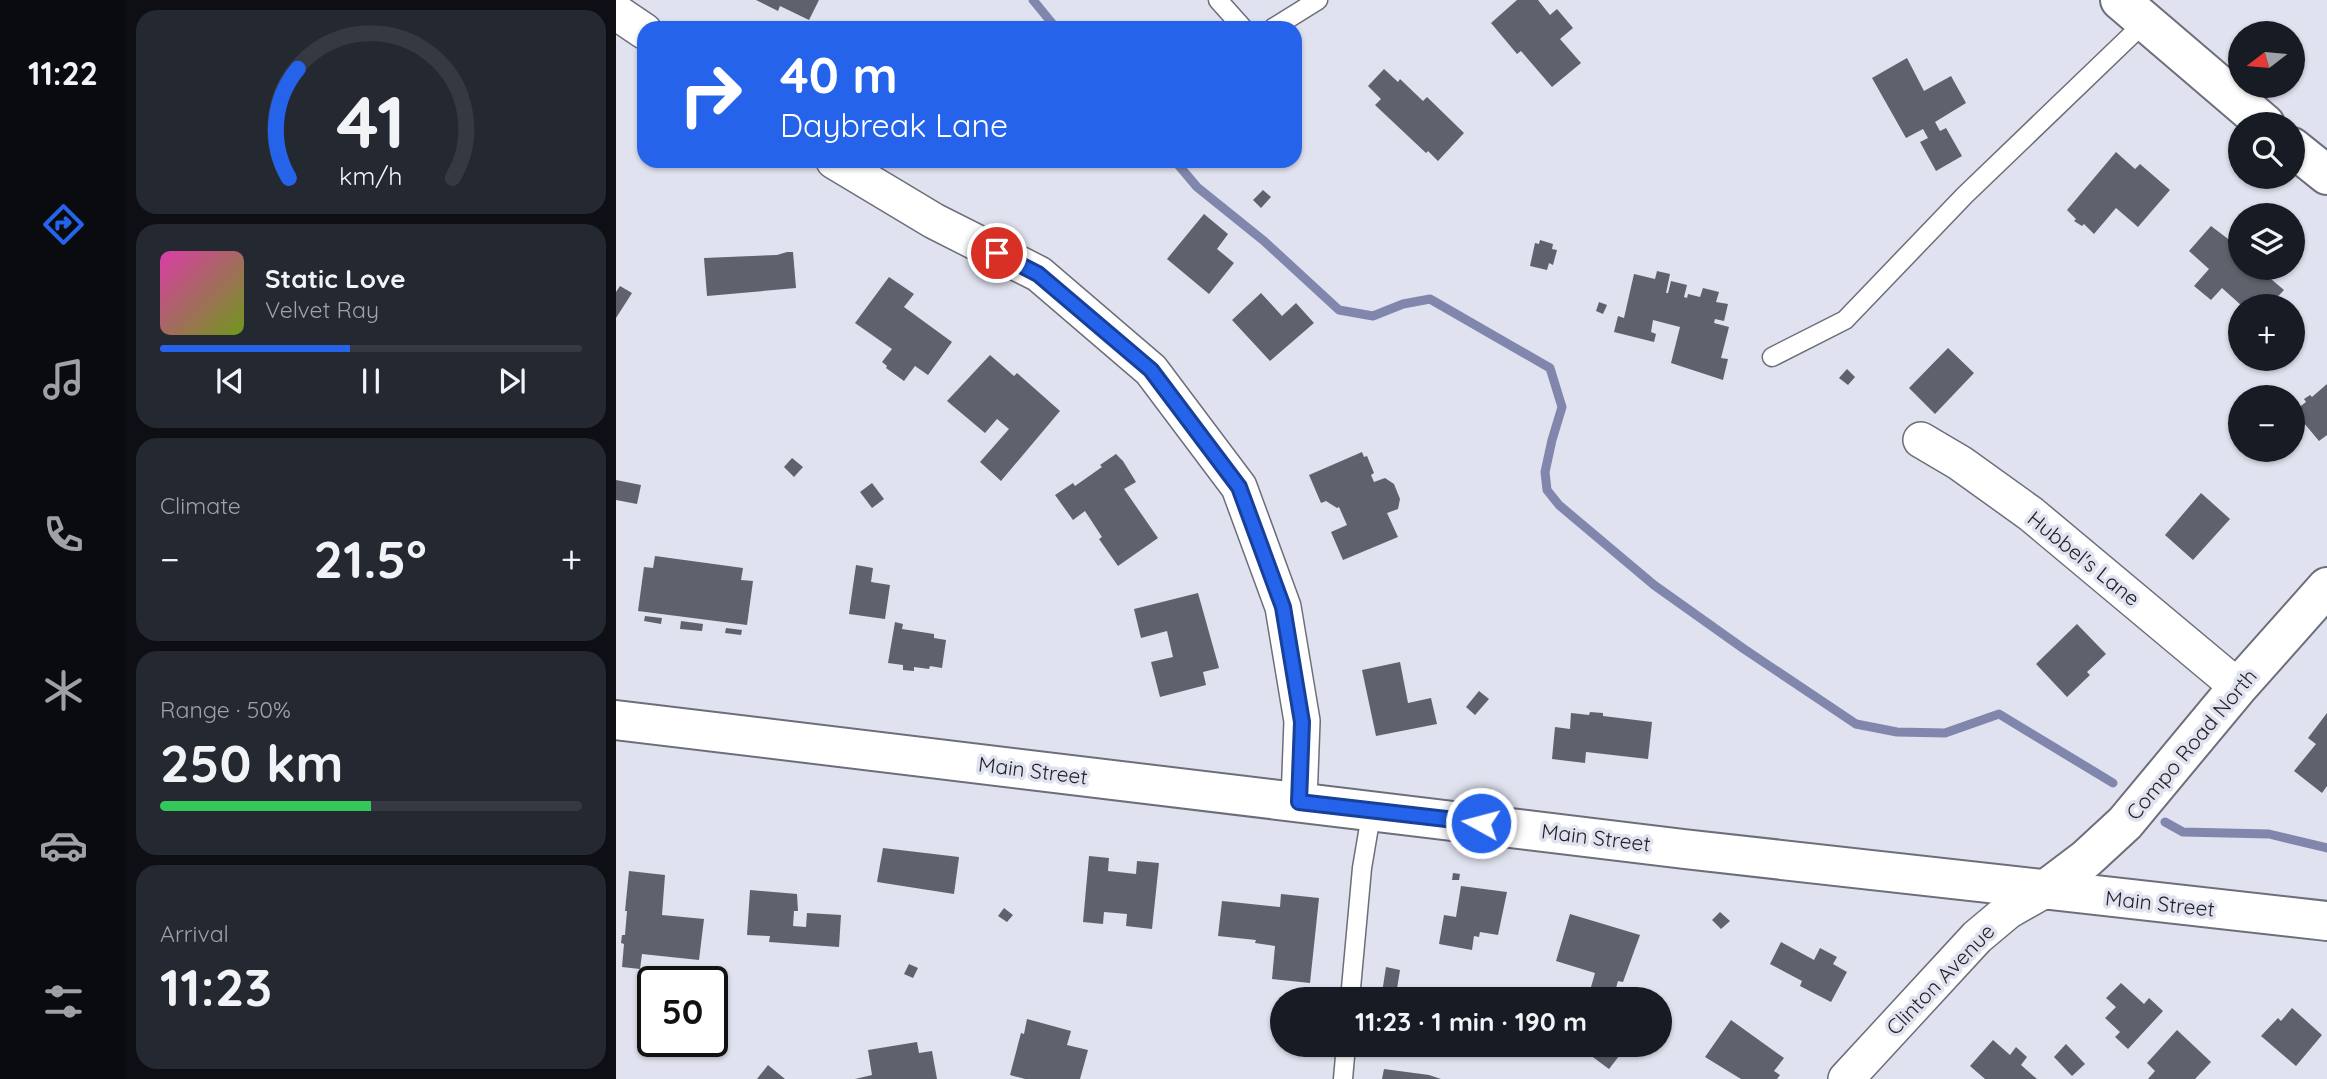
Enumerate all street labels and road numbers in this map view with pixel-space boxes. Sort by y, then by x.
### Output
street label: Hubbel's Lane [2023,505,2145,611]
street label: Compo Road North [2120,663,2262,825]
street label: Main Street [977,750,1089,790]
street label: Main Street [1540,817,1652,857]
street label: Main Street [2104,884,2216,922]
street label: Clinton Avenue [1880,918,2000,1040]

